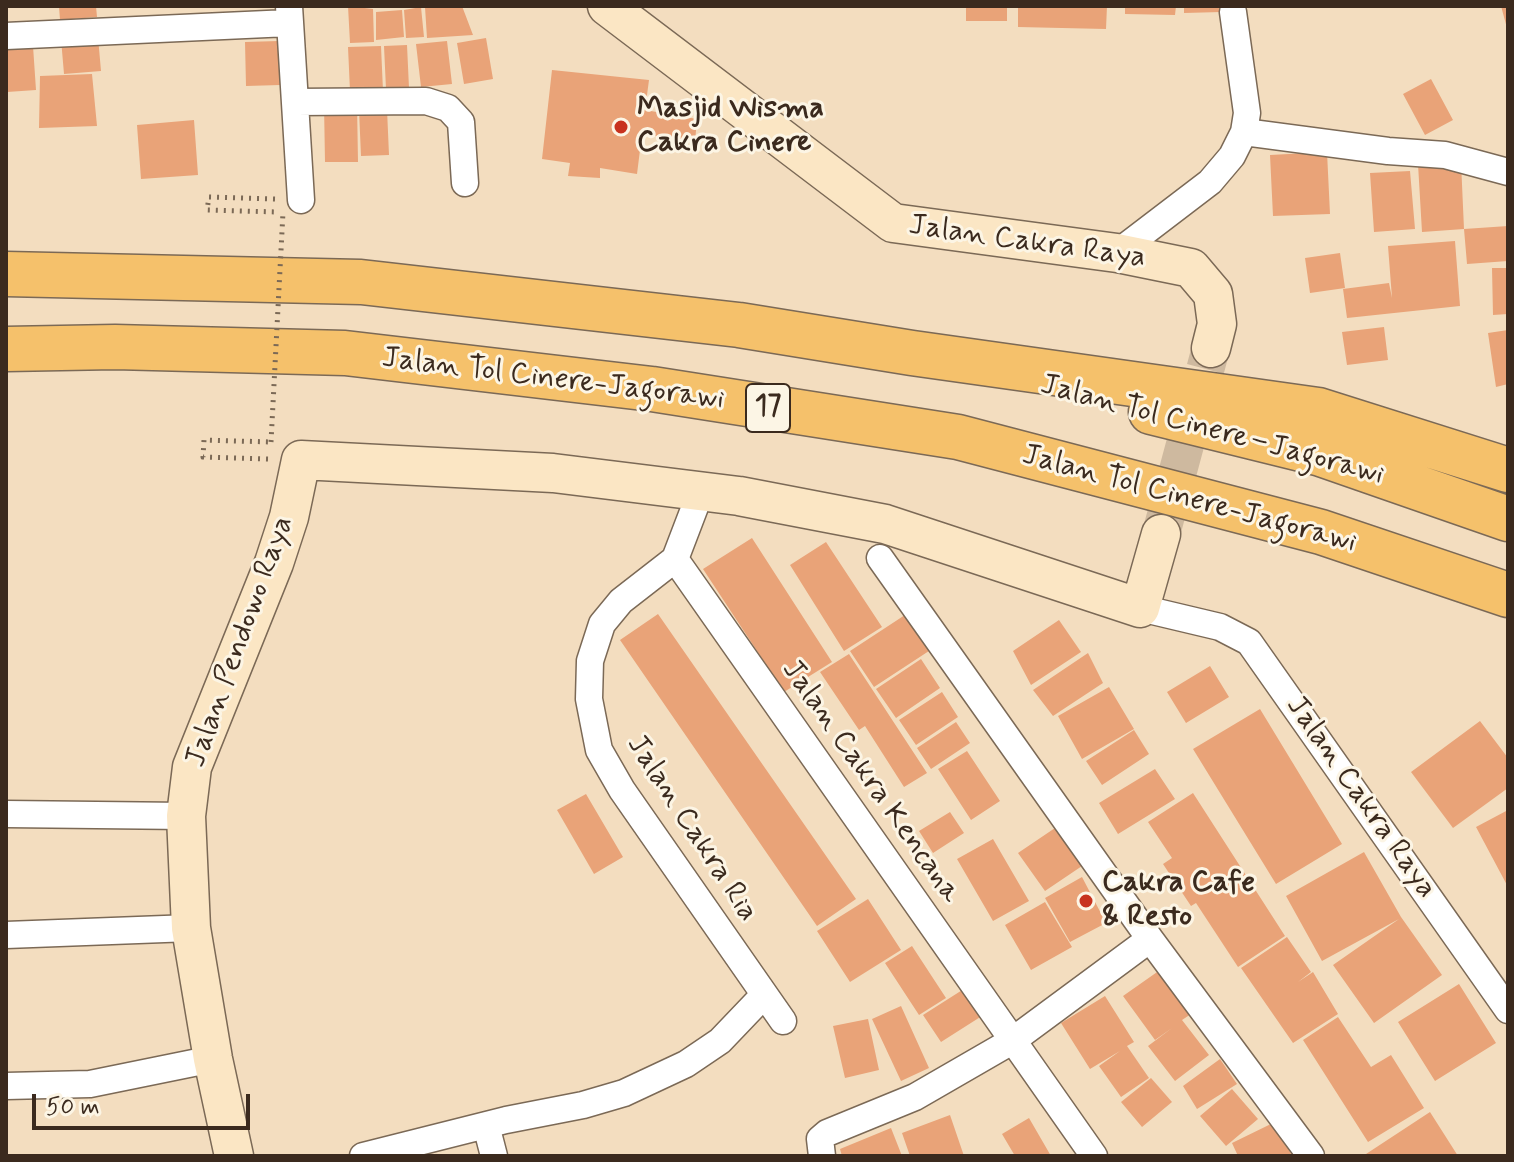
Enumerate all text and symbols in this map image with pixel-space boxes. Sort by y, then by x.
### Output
place label: Masjid Wisma Cakra Cinere [637,92,824,162]
marker: Masjid Wisma Cakra Cinere [612,118,630,136]
street label: Jalan Cakra Raya [906,209,1148,277]
street label: Jalan Tol Cinere-Jagorawi [380,341,726,419]
street label: Jalan Tol Cinere–Jagorawi [1036,368,1388,494]
road number: 17 [746,384,790,432]
street label: Jalan Tol Cinere-Jagorawi [1018,438,1360,562]
street label: Jalan Pendowo Raya [179,512,303,772]
street label: Jalan Cakra Kencana [773,654,967,910]
street label: Jalan Cakra Raya [1277,690,1443,906]
street label: Jalan Cakra Ria [617,729,765,929]
place label: Cakra Cafe & Resto [1102,866,1255,936]
marker: Cakra Cafe & Resto [1077,892,1095,910]
scale bar [36,1078,254,1128]
text: 50 m [46,1092,100,1123]

